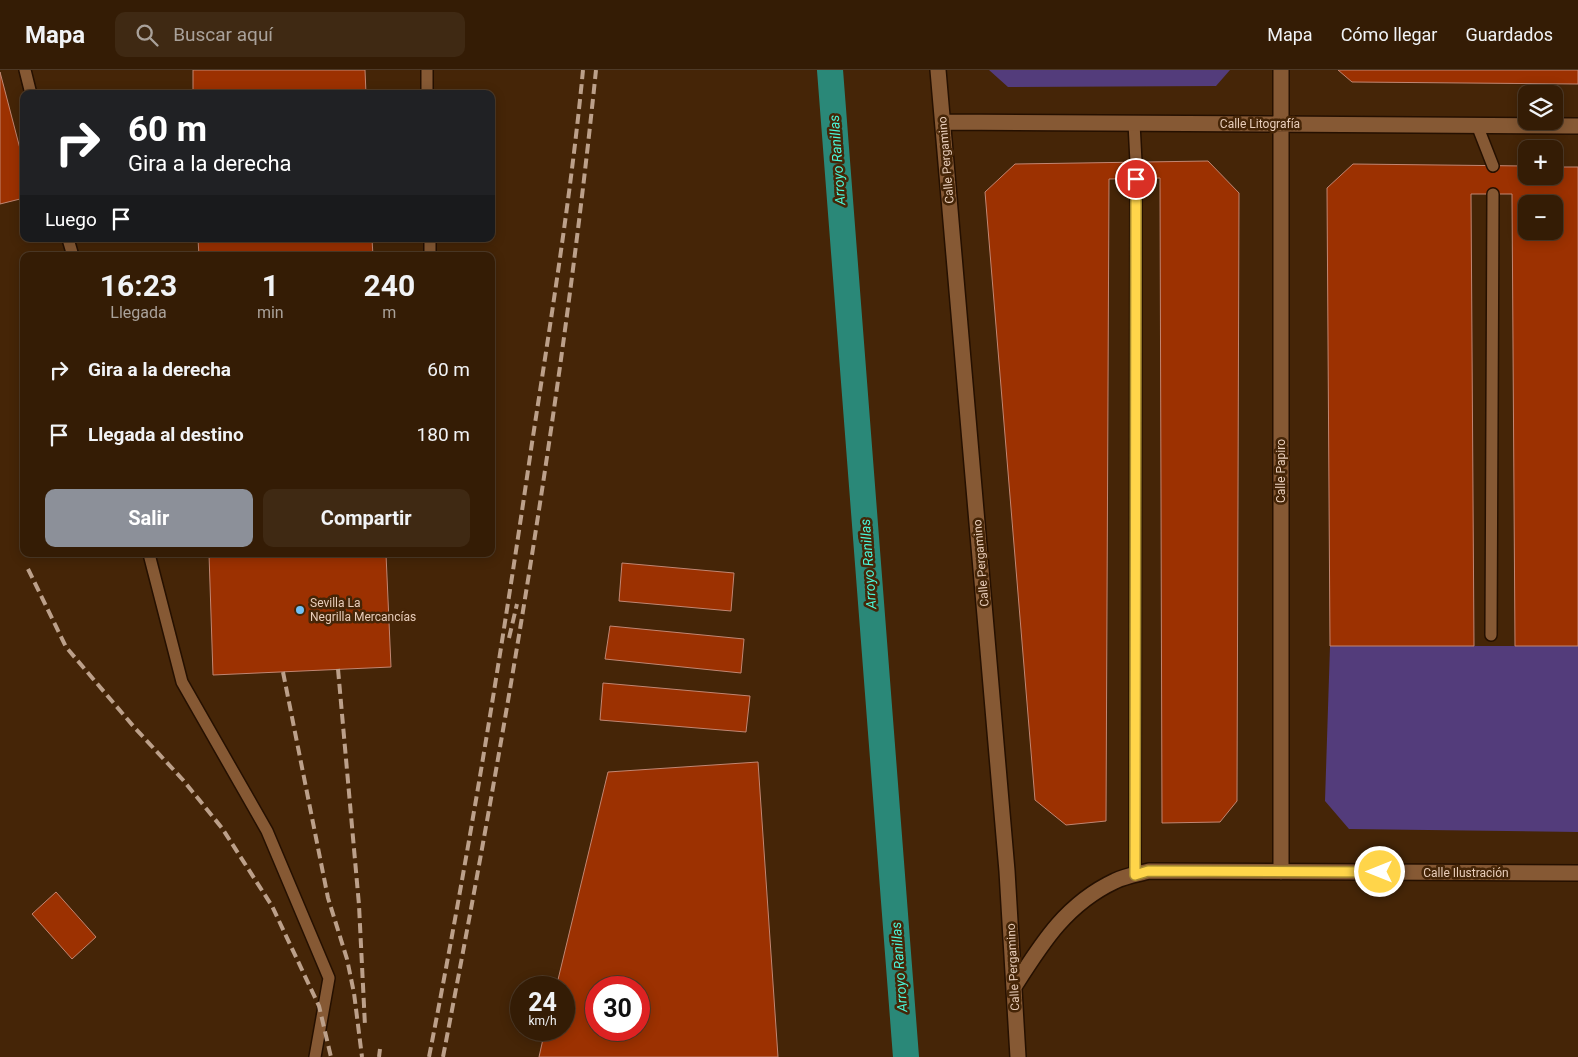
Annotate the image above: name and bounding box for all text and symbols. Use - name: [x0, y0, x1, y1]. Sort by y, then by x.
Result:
- search box: [115, 12, 465, 57]
- text: Mapa: [25, 21, 85, 49]
- icon: search: [133, 21, 161, 49]
- text: Buscar aquí: [173, 23, 273, 46]
- text: Mapa: [1267, 24, 1313, 45]
- text: Cómo llegar: [1341, 24, 1437, 45]
- text: Guardados: [1465, 24, 1553, 45]
- map controls: [1518, 85, 1563, 240]
- button: layers: [1518, 85, 1563, 130]
- text: 60 m: [128, 109, 207, 150]
- icon: right: [45, 110, 110, 175]
- water label: Arroyo Ranillas: [826, 114, 848, 207]
- street label: Calle Pergamino: [935, 116, 957, 204]
- street label: Calle Litografía: [1220, 117, 1300, 131]
- button: +: [1518, 140, 1563, 185]
- text: Gira a la derecha: [128, 151, 292, 176]
- pin: [1115, 158, 1157, 200]
- icon: arrive: [1122, 165, 1150, 193]
- button: −: [1518, 195, 1563, 240]
- icon: arrive: [107, 205, 135, 233]
- text: Luego: [45, 208, 97, 231]
- text: 16:23: [100, 268, 177, 303]
- text: 1: [262, 268, 279, 303]
- text: 240: [364, 268, 415, 303]
- text: Llegada: [110, 303, 167, 322]
- text: min: [257, 303, 284, 322]
- text: m: [382, 303, 396, 322]
- icon: right: [45, 356, 73, 384]
- text: Gira a la derecha: [88, 358, 231, 381]
- text: 60 m: [427, 358, 470, 381]
- icon: arrive: [45, 421, 73, 449]
- text: Llegada al destino: [88, 423, 244, 446]
- text: 180 m: [417, 423, 470, 446]
- street label: Calle Papiro: [1274, 439, 1288, 503]
- button: Salir: [45, 489, 253, 547]
- button: Compartir: [263, 489, 470, 547]
- water label: Arroyo Ranillas: [857, 518, 879, 611]
- street label: Calle Pergamino: [970, 519, 992, 607]
- place label: Sevilla La Negrilla Mercancías: [310, 596, 416, 624]
- marker: Sevilla La Negrilla Mercancías: [294, 604, 306, 616]
- position arrow: [1353, 845, 1405, 897]
- street label: Calle Ilustración: [1423, 866, 1509, 880]
- water label: Arroyo Ranillas: [888, 921, 910, 1014]
- street label: Calle Pergamino: [1004, 923, 1022, 1011]
- speed limit sign: 30: [585, 976, 650, 1041]
- text: 24: [528, 988, 557, 1017]
- text: km/h: [528, 1014, 557, 1028]

